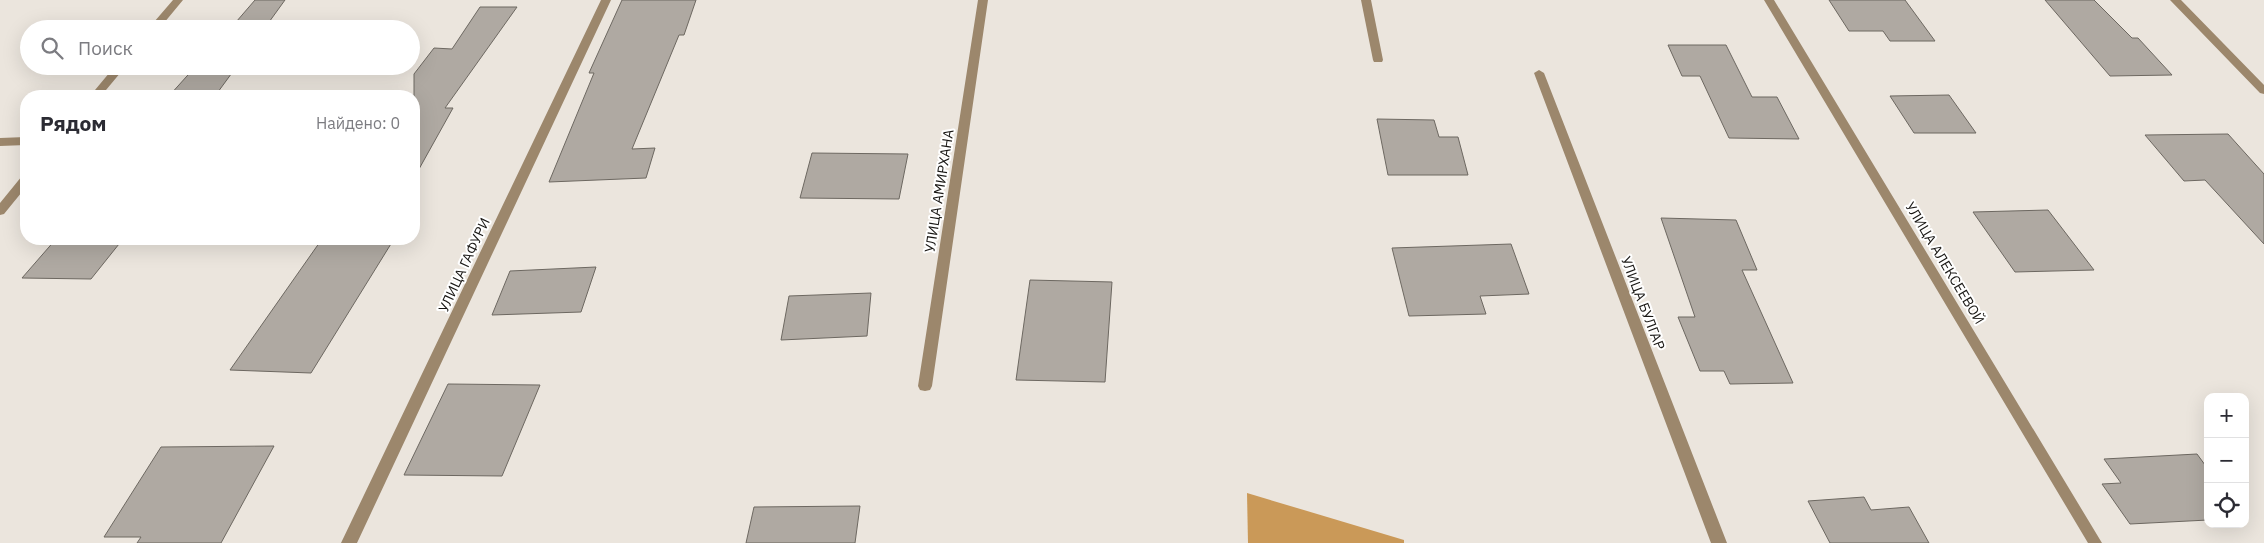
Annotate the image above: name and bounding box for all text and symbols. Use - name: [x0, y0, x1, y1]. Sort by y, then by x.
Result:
- search box: [20, 20, 420, 75]
- icon: search: [38, 34, 66, 62]
- text: Поиск: [78, 36, 133, 60]
- text: Рядом: [40, 109, 107, 137]
- text: Найдено: 0: [316, 113, 400, 133]
- street label: УЛИЦА АМИРХАНА: [920, 128, 958, 254]
- street label: УЛИЦА АЛЕКСЕЕВОЙ: [1901, 198, 1989, 327]
- street label: УЛИЦА ГАФУРИ: [434, 215, 494, 315]
- street label: УЛИЦА БУЛГАР: [1617, 254, 1669, 352]
- map controls: [2204, 393, 2249, 528]
- button: +: [2204, 393, 2249, 438]
- button: −: [2204, 438, 2249, 483]
- button: locate: [2204, 483, 2249, 528]

